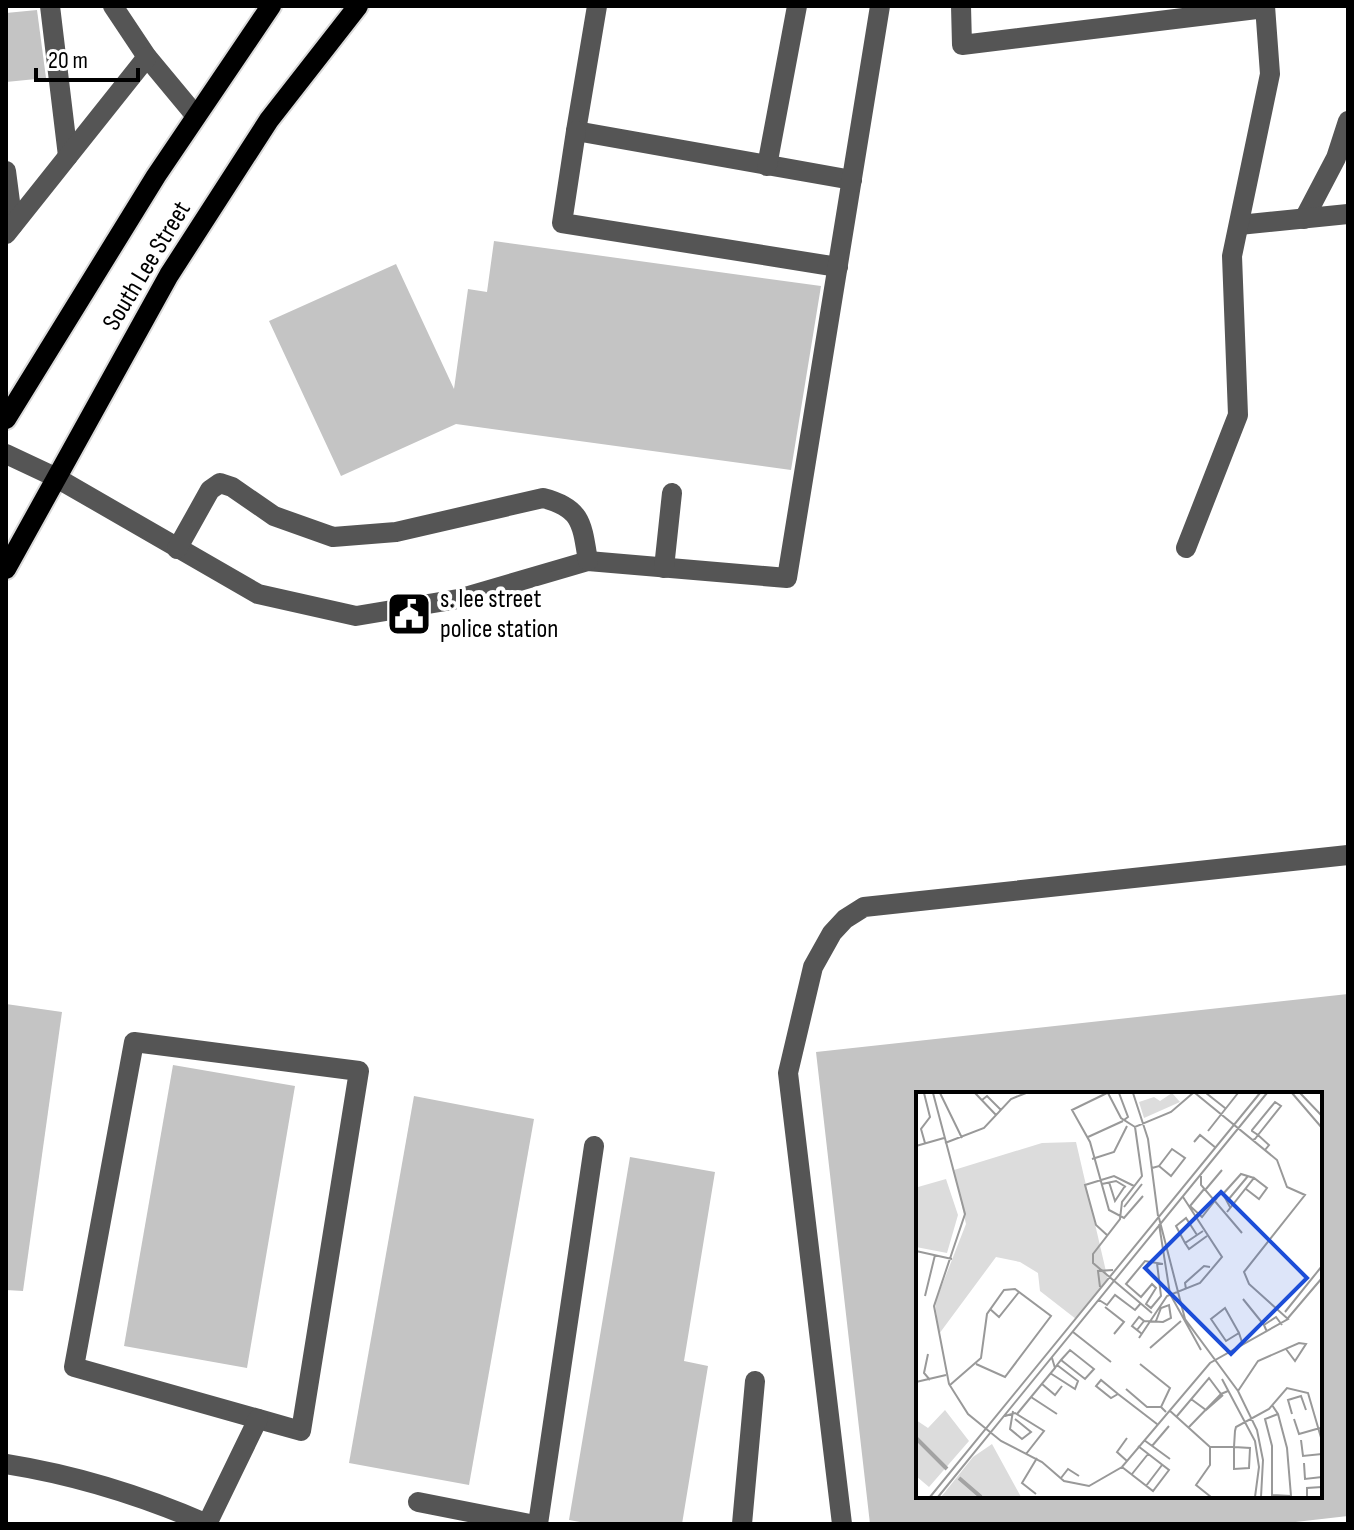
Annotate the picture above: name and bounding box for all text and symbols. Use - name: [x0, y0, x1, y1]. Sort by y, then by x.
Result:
- scale bar: [36, 32, 138, 82]
- text: 20 m: [48, 46, 88, 75]
- street label: South Lee Street: [96, 196, 198, 336]
- place label: s. lee street police station: [440, 584, 558, 645]
- public building icon: s. lee street police station: [385, 590, 433, 638]
- inset map: [916, 1092, 1322, 1498]

